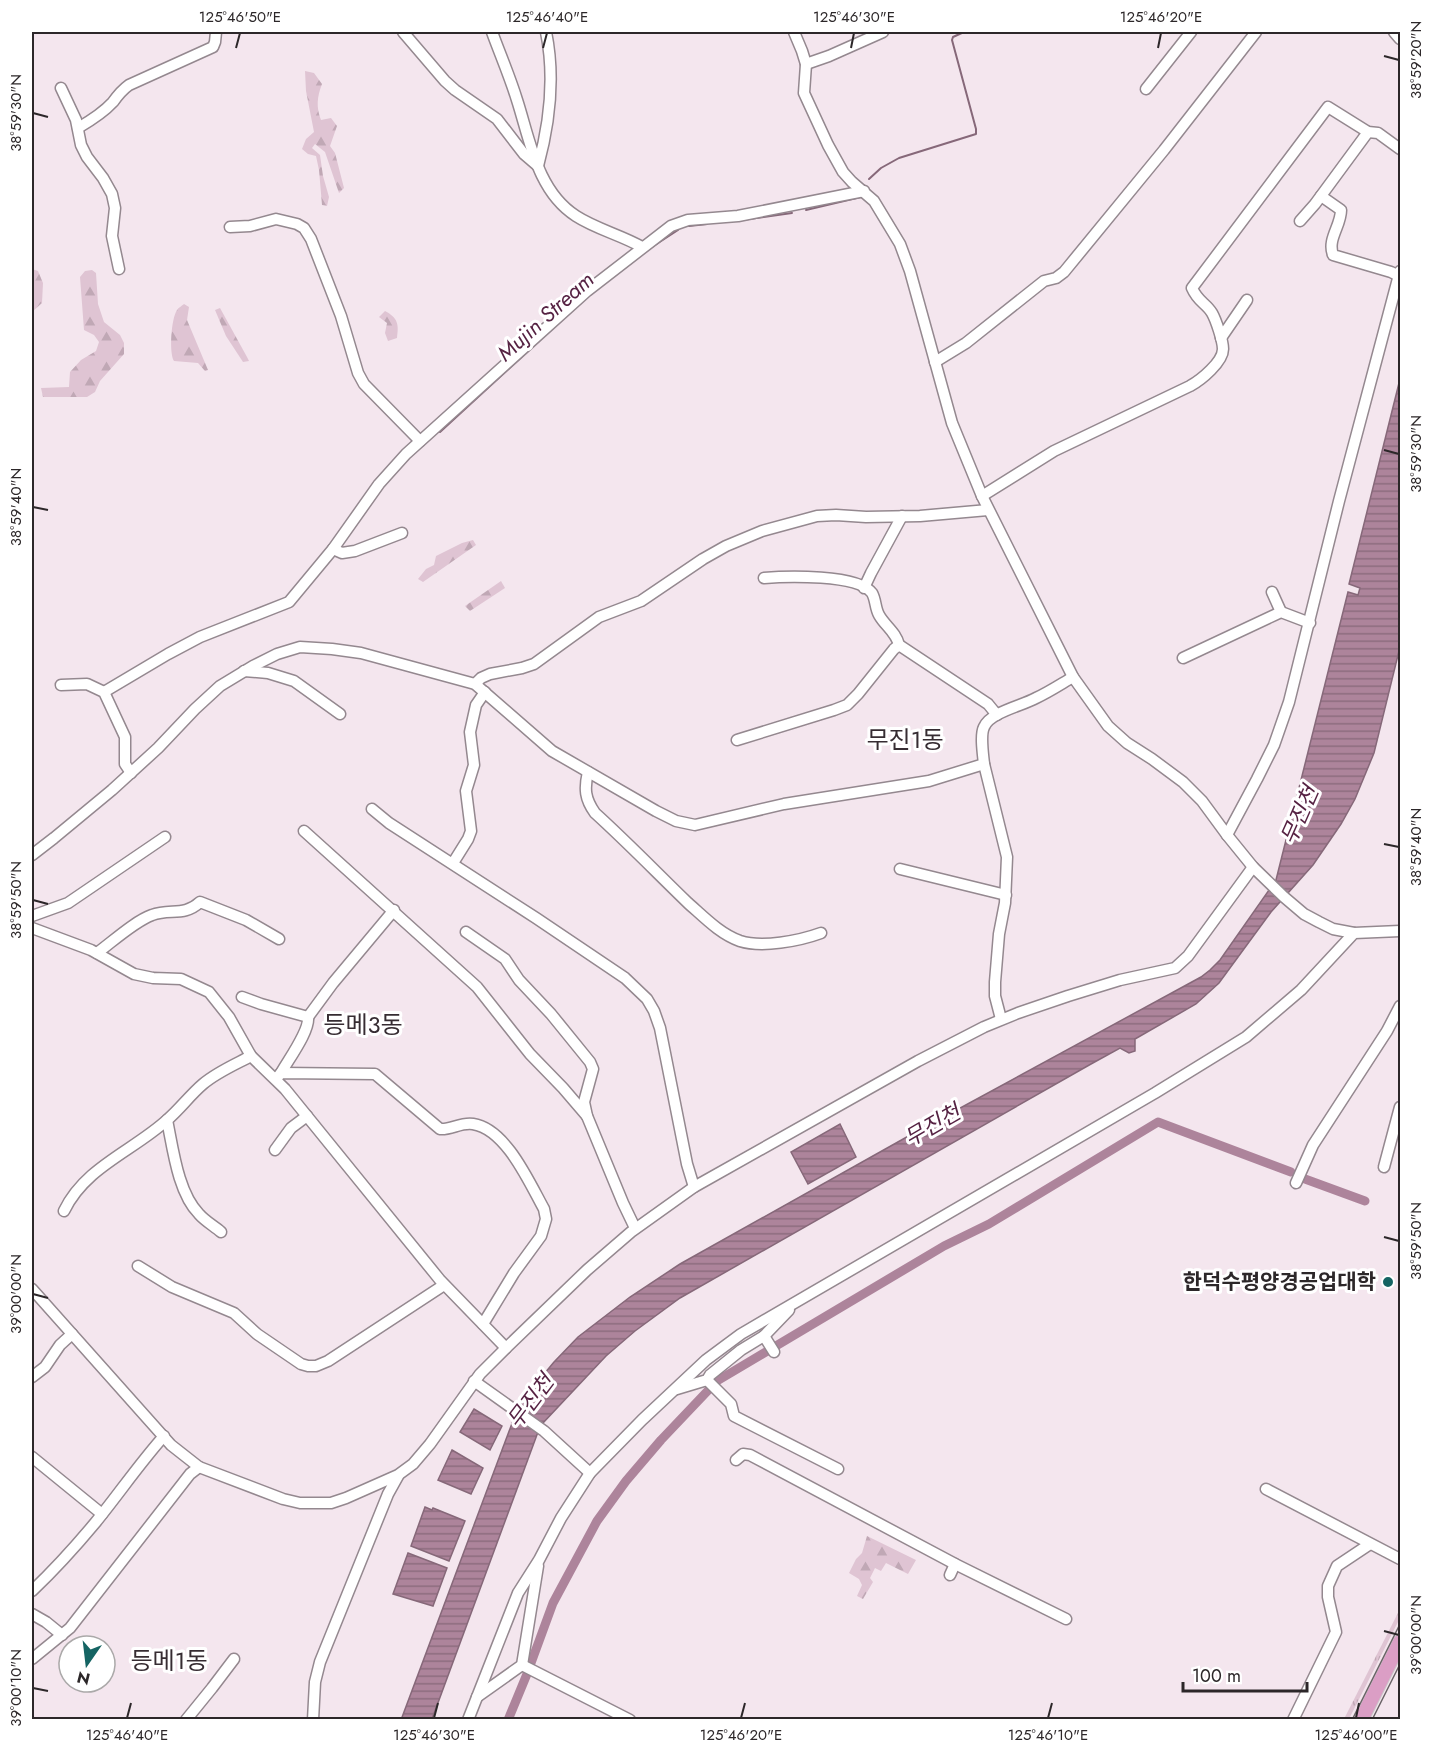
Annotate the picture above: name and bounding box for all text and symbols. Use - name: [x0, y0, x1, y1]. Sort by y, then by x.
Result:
- text: 125°46'50"E: [199, 6, 281, 28]
- text: 125°46'40"E: [506, 6, 588, 28]
- text: 125°46'30"E: [813, 6, 895, 28]
- text: 125°46'20"E: [1120, 6, 1202, 28]
- text: 38°59'20"N: [1405, 21, 1427, 99]
- text: 38°59'30"N: [5, 74, 27, 152]
- water label: Mujin Stream: [489, 264, 601, 368]
- text: 38°59'30"N: [1405, 415, 1427, 493]
- text: 38°59'40"N: [5, 468, 27, 546]
- district label: 무진1동: [866, 722, 944, 757]
- water label: 무진천: [1272, 778, 1327, 849]
- text: 38°59'40"N: [1405, 808, 1427, 886]
- text: 38°59'50"N: [5, 861, 27, 939]
- district label: 등메3동: [323, 1007, 403, 1042]
- water label: 무진천: [898, 1095, 969, 1154]
- text: 38°59'50"N: [1405, 1202, 1427, 1280]
- text: 39°00'00"N: [5, 1254, 27, 1334]
- place label: 한덕수평양경공업대학: [1183, 1267, 1376, 1297]
- marker: 한덕수평양경공업대학: [1381, 1275, 1395, 1289]
- water label: 무진천: [499, 1365, 563, 1435]
- text: 39°00'00"N: [1405, 1595, 1427, 1675]
- north arrow: [57, 1634, 117, 1694]
- district label: 등메1동: [130, 1643, 208, 1678]
- text: 39°00'10"N: [5, 1649, 27, 1727]
- scale bar: [1183, 1655, 1308, 1693]
- text: 100 m: [1192, 1663, 1241, 1689]
- text: N: [75, 1665, 92, 1691]
- text: 125°46'40"E: [86, 1724, 168, 1746]
- text: 125°46'30"E: [393, 1724, 475, 1746]
- text: 125°46'20"E: [700, 1724, 782, 1746]
- text: 125°46'10"E: [1008, 1724, 1088, 1746]
- text: 125°46'00"E: [1315, 1724, 1397, 1746]

